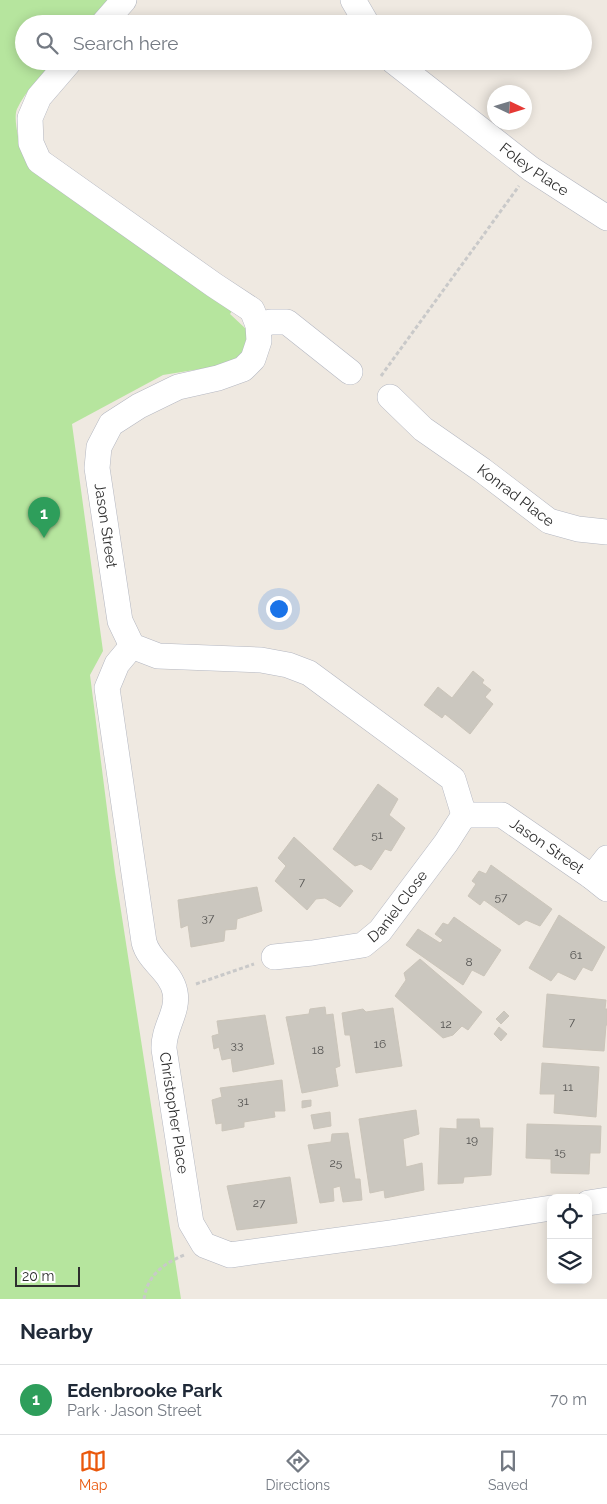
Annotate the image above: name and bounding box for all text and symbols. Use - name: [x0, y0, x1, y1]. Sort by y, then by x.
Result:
- search box: [15, 15, 592, 70]
- icon: search: [33, 29, 61, 57]
- text: Search here: [73, 32, 179, 54]
- north arrow: [487, 85, 532, 130]
- street label: Foley Place: [496, 139, 572, 200]
- street label: Konrad Place: [473, 461, 558, 531]
- street label: Jason Street: [90, 482, 121, 569]
- pin: 1: [28, 497, 60, 538]
- your location: [266, 596, 292, 622]
- street label: Jason Street: [507, 814, 587, 878]
- house number: 51: [371, 828, 383, 842]
- street label: Daniel Close: [364, 867, 431, 946]
- house number: 7: [299, 875, 306, 889]
- house number: 57: [495, 890, 508, 904]
- house number: 37: [202, 911, 215, 925]
- house number: 61: [570, 948, 582, 962]
- house number: 8: [465, 955, 473, 969]
- house number: 7: [569, 1015, 576, 1029]
- house number: 12: [440, 1017, 452, 1031]
- house number: 16: [374, 1037, 386, 1051]
- house number: 33: [231, 1038, 243, 1052]
- house number: 18: [312, 1043, 324, 1057]
- street label: Christopher Place: [156, 1051, 192, 1175]
- house number: 11: [563, 1080, 573, 1094]
- house number: 31: [237, 1094, 249, 1108]
- house number: 19: [466, 1133, 478, 1147]
- house number: 15: [554, 1145, 566, 1159]
- house number: 25: [330, 1156, 343, 1170]
- map controls: [547, 1194, 592, 1284]
- button: locate: [547, 1194, 592, 1239]
- house number: 27: [253, 1196, 266, 1210]
- button: layers: [547, 1239, 592, 1284]
- scale bar: [15, 1264, 80, 1287]
- text: 20 m: [22, 1268, 54, 1284]
- text: Nearby: [20, 1319, 93, 1344]
- text: Edenbrooke Park: [67, 1379, 222, 1401]
- text: 1: [32, 1390, 40, 1409]
- text: 70 m: [550, 1390, 587, 1409]
- text: Park · Jason Street: [67, 1401, 202, 1420]
- tab: Map: [79, 1447, 107, 1493]
- tab: Directions: [265, 1447, 330, 1493]
- tab: Saved: [488, 1447, 528, 1493]

